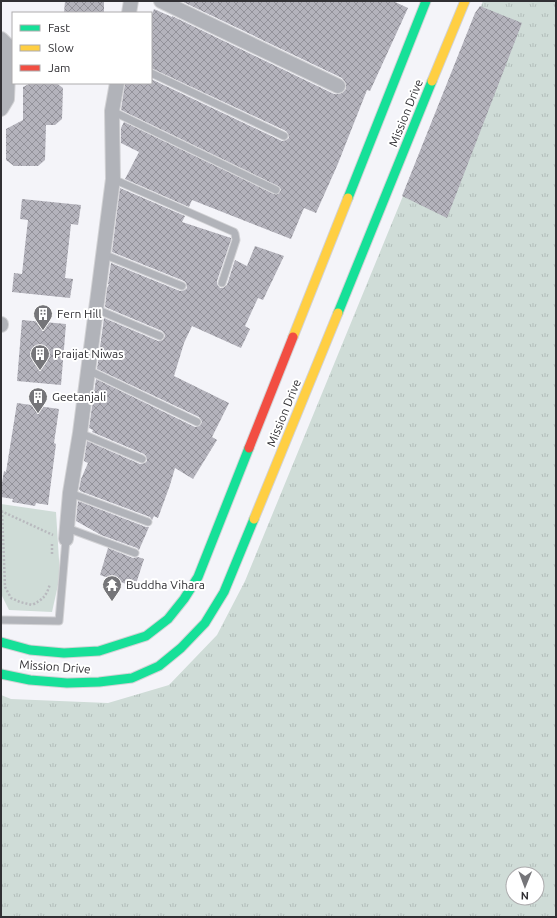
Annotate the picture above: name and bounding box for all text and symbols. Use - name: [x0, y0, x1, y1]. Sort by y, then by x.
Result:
- legend: [12, 12, 152, 84]
- text: Fast: [48, 21, 70, 34]
- text: Slow: [48, 41, 74, 54]
- text: Jam: [48, 61, 70, 74]
- street label: Mission Drive: [386, 77, 425, 148]
- building icon: Fern Hill: [32, 303, 54, 331]
- place label: Fern Hill: [57, 307, 102, 320]
- building icon: Praijat Niwas: [29, 343, 51, 371]
- place label: Praijat Niwas: [54, 347, 124, 360]
- street label: Mission Drive: [264, 377, 303, 448]
- building icon: Geetanjali: [27, 386, 49, 414]
- place label: Geetanjali: [52, 390, 106, 403]
- temple icon: Buddha Vihara: [101, 574, 123, 602]
- place label: Buddha Vihara: [126, 578, 205, 591]
- street label: Mission Drive: [19, 658, 91, 675]
- north arrow: [505, 866, 545, 906]
- text: N: [521, 890, 529, 902]

